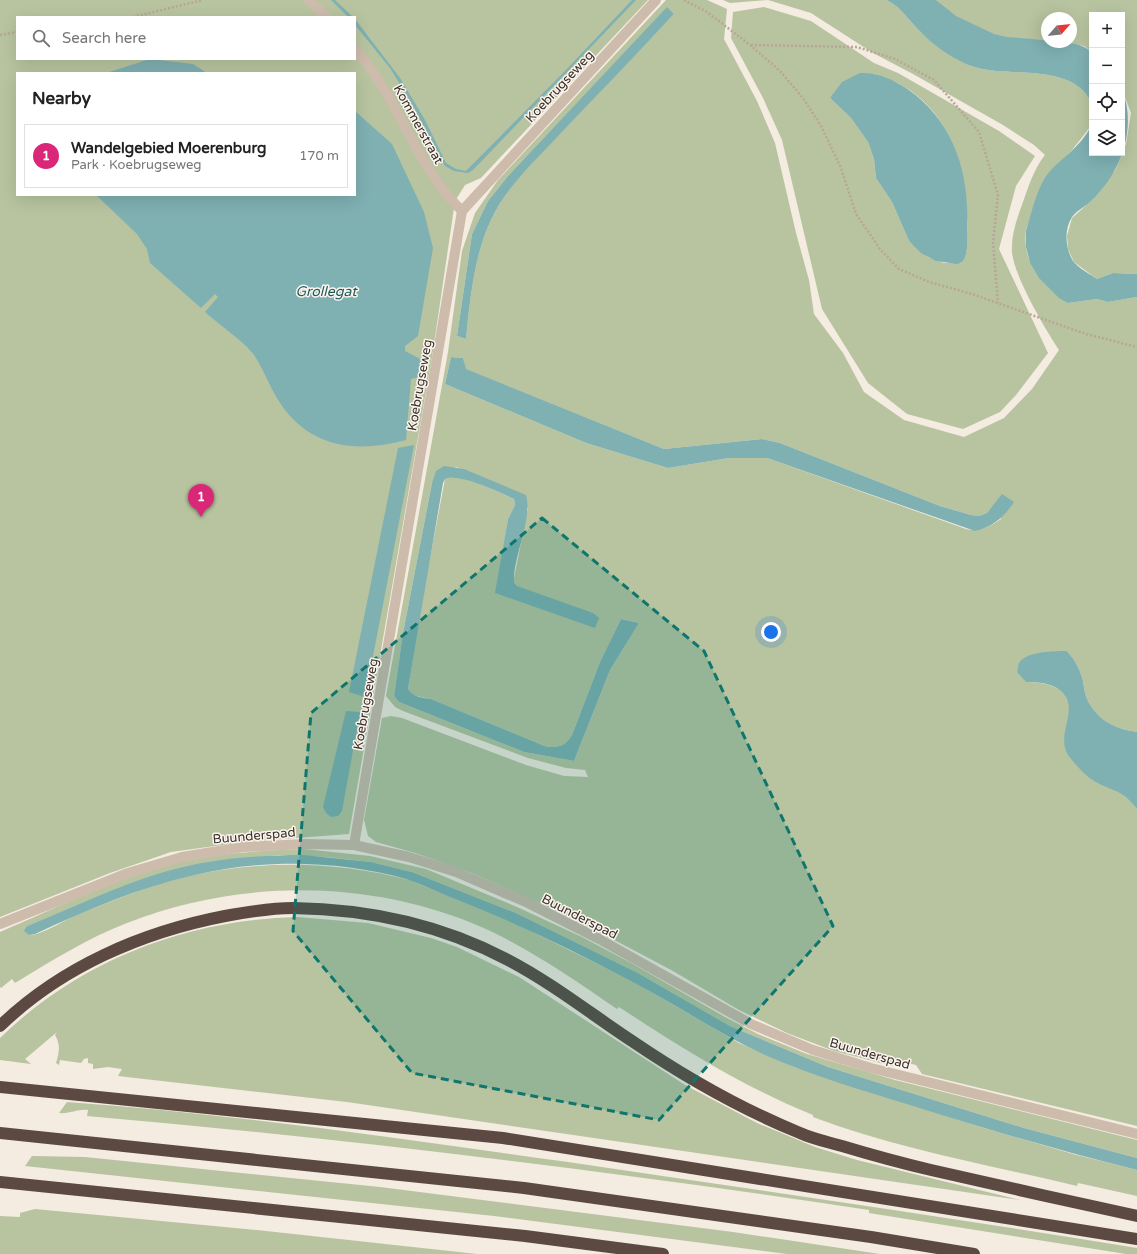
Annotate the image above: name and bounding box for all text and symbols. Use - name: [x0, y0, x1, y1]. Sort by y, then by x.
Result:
- north arrow: [1041, 12, 1077, 48]
- map controls: [1089, 12, 1125, 156]
- button: +: [1089, 12, 1125, 48]
- search box: [16, 16, 356, 60]
- icon: search: [30, 27, 52, 49]
- text: Search here: [62, 29, 146, 47]
- street label: Koebrugseweg: [522, 47, 597, 126]
- button: −: [1089, 48, 1125, 84]
- street label: Kommerstraat: [390, 82, 447, 167]
- button: locate: [1089, 84, 1125, 120]
- text: Nearby: [32, 88, 91, 109]
- button: layers: [1089, 120, 1125, 156]
- text: Wandelgebied Moerenburg: [71, 139, 266, 157]
- text: 1: [42, 148, 50, 164]
- text: 170 m: [299, 148, 339, 164]
- text: Park · Koebrugseweg: [71, 157, 201, 173]
- water label: Grollegat: [295, 283, 358, 300]
- street label: Koebrugseweg: [404, 338, 436, 432]
- pin: 1: [188, 484, 214, 517]
- your location: [761, 622, 781, 642]
- street label: Koebrugseweg: [350, 657, 382, 751]
- street label: Buunderspad: [212, 824, 296, 848]
- street label: Buunderspad: [539, 891, 620, 943]
- street label: Buunderspad: [828, 1035, 912, 1073]

